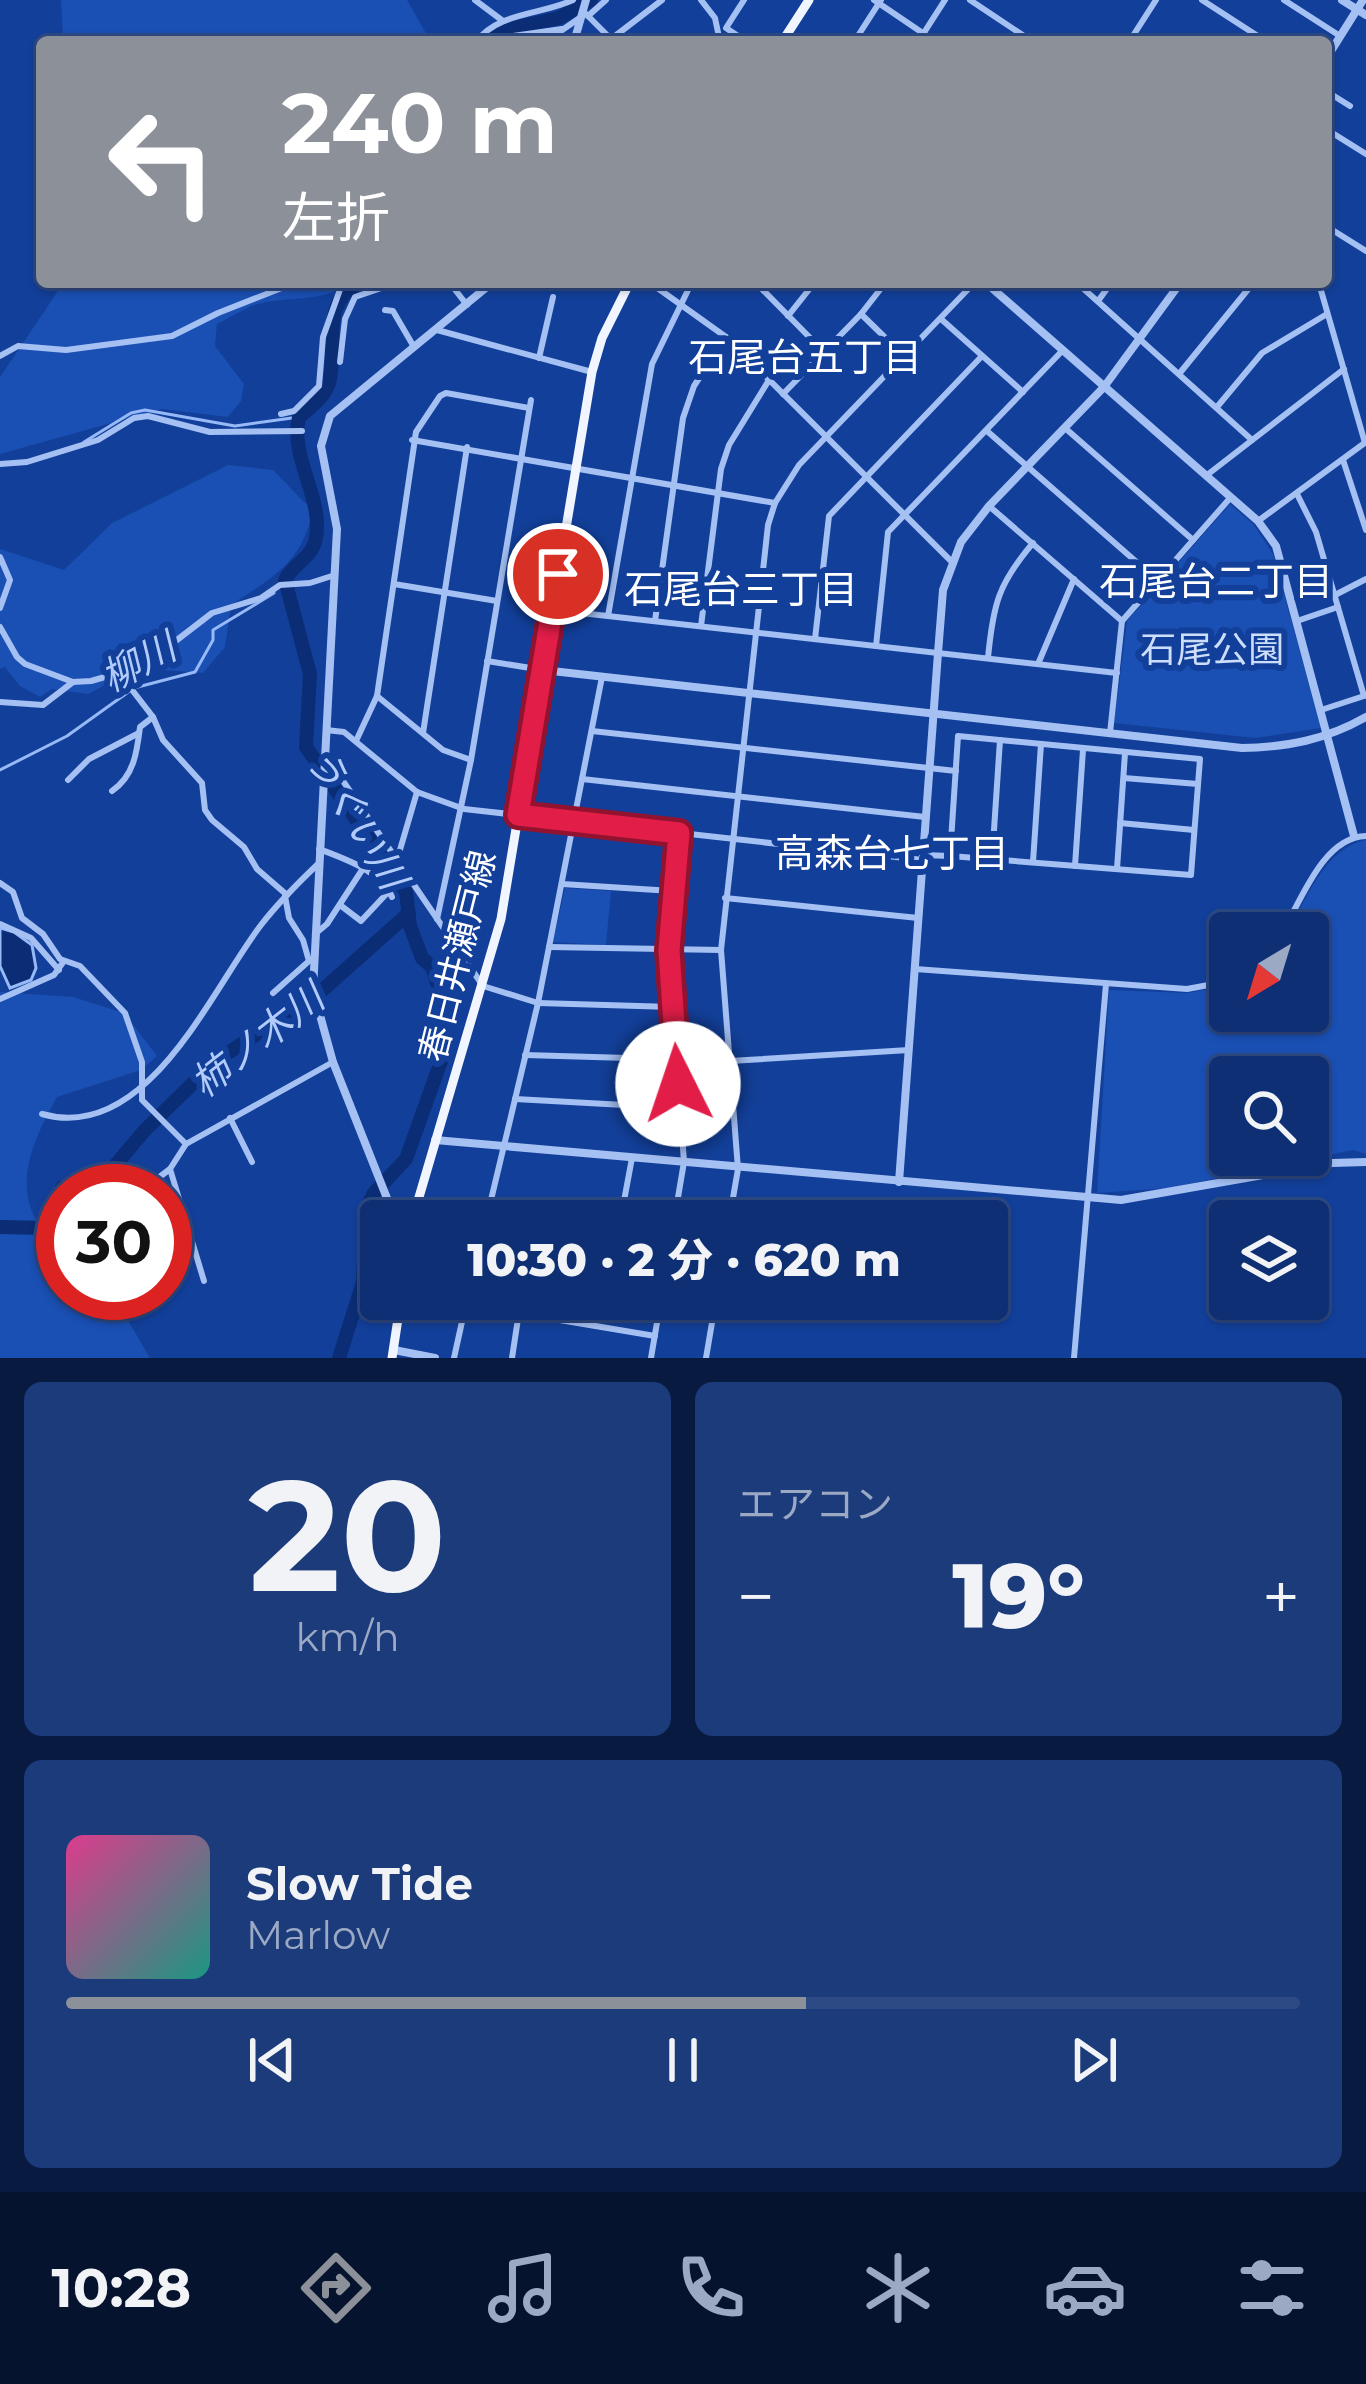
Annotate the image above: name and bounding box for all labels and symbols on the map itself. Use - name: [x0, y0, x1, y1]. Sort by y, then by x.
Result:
- district label: 石尾台五丁目: [688, 333, 922, 381]
- pin: [507, 523, 609, 625]
- district label: 石尾台二丁目: [1099, 557, 1333, 605]
- district label: 石尾台三丁目: [624, 565, 858, 613]
- water label: 柳川: [92, 621, 187, 702]
- park label: 石尾公園: [1140, 627, 1284, 671]
- water label: うぐい川: [296, 739, 420, 901]
- district label: 高森台七丁目: [775, 829, 1009, 877]
- street label: 春日井瀬戸線: [410, 846, 504, 1066]
- north arrow: [1209, 912, 1329, 1032]
- water label: 柿ノ木川: [181, 971, 336, 1107]
- position arrow: [615, 1021, 741, 1147]
- speed limit sign: 30: [36, 1164, 192, 1320]

